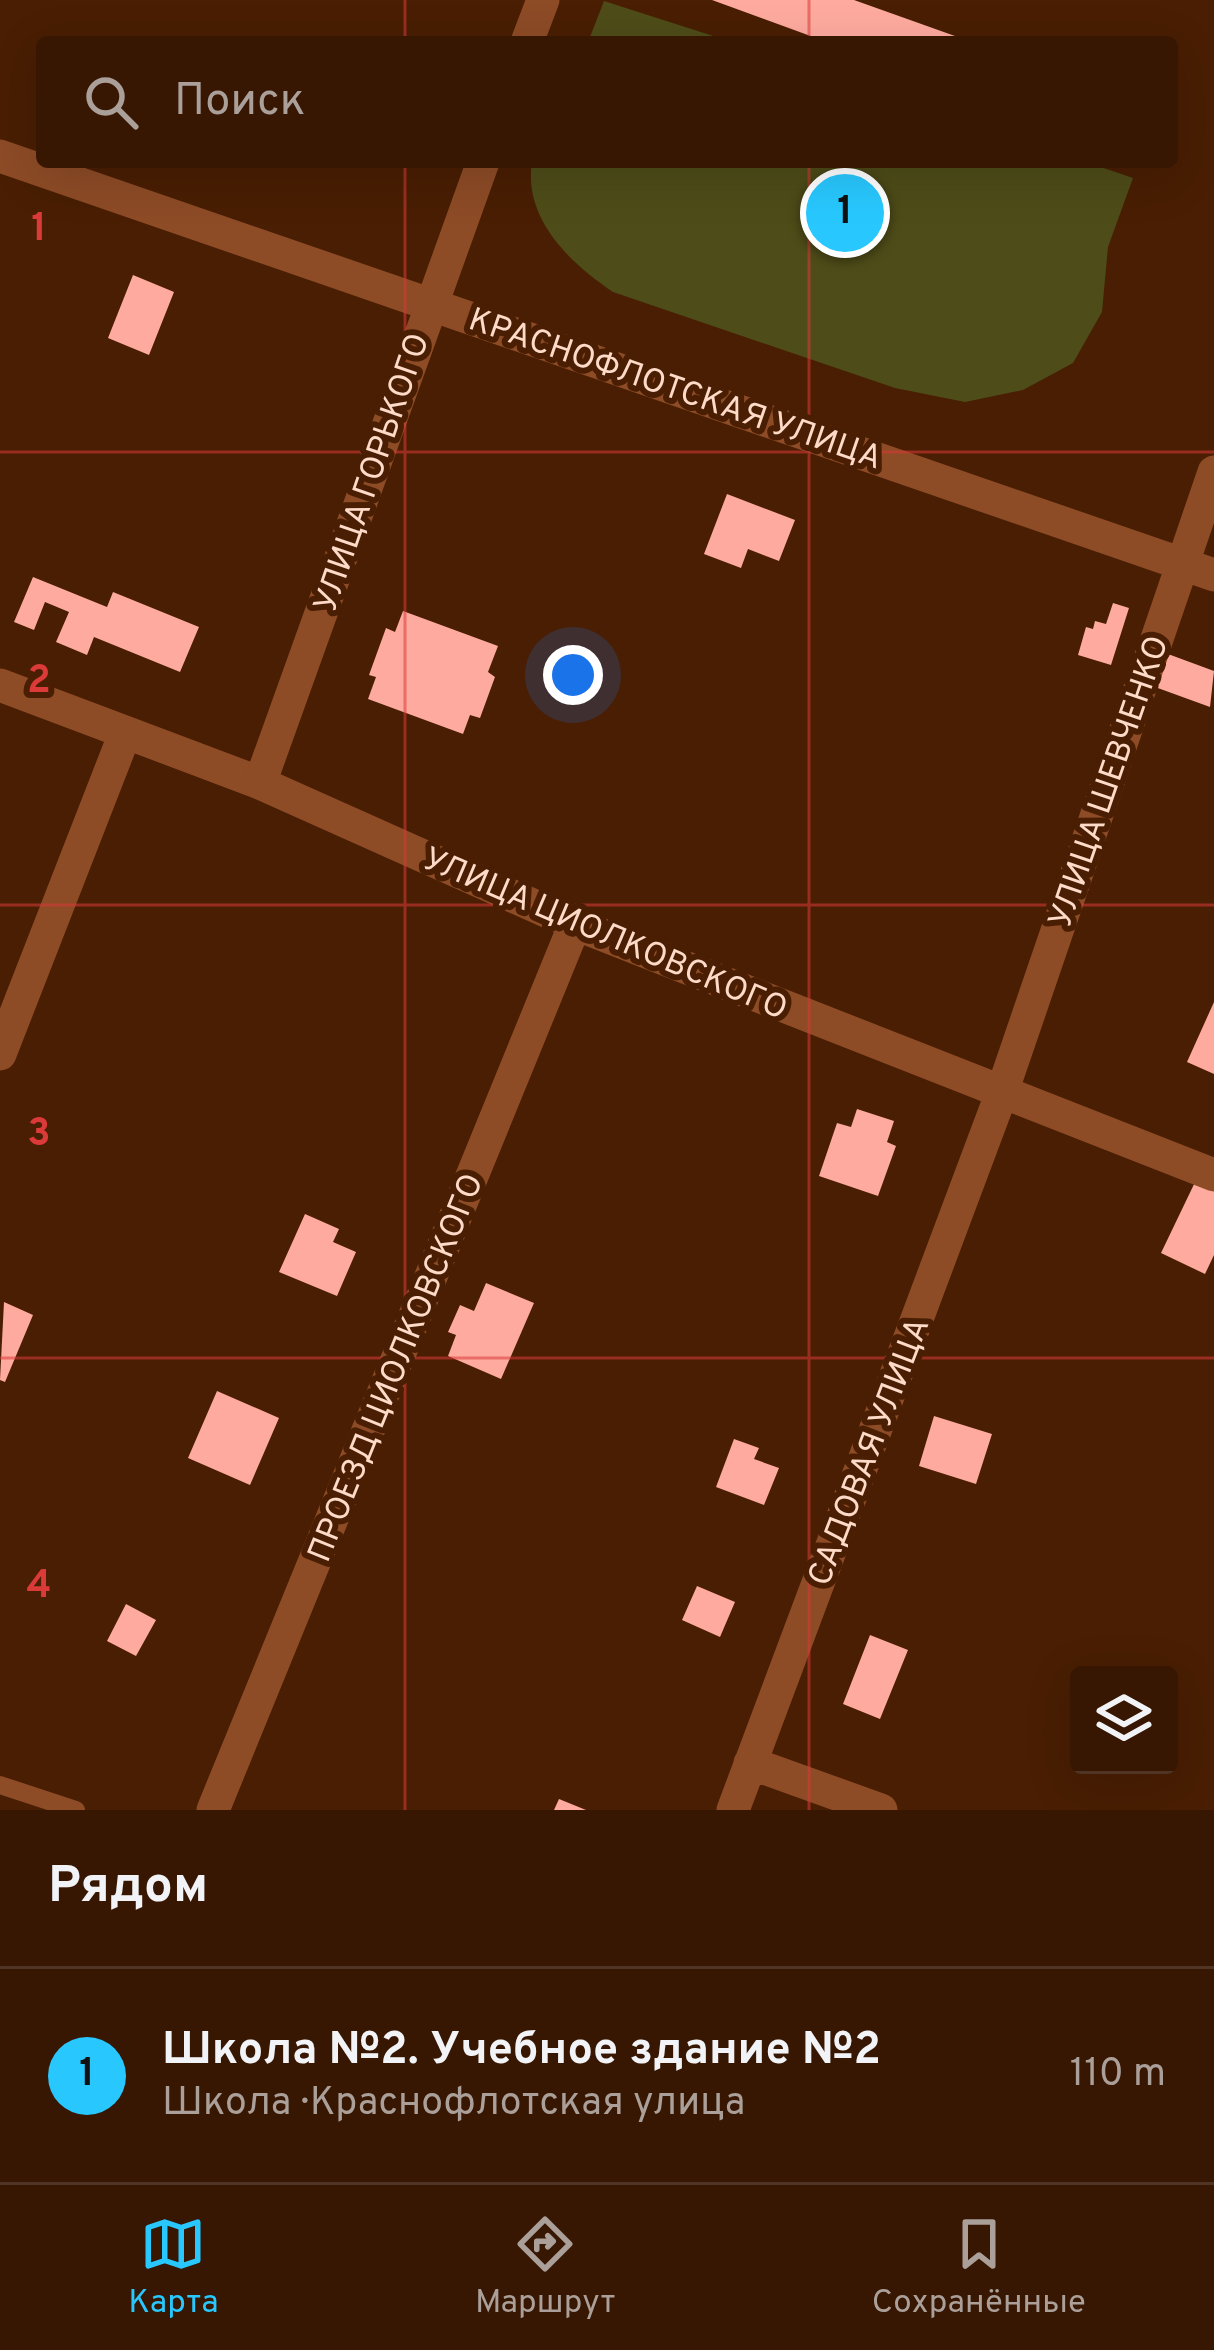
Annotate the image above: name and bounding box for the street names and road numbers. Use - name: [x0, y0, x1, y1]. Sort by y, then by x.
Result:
- street label: КРАСНОФЛОТСКАЯ УЛИЦА: [462, 300, 887, 481]
- street label: УЛИЦА ГОРЬКОГО: [306, 328, 441, 618]
- street label: УЛИЦА ШЕВЧЕНКО: [1041, 631, 1180, 934]
- street label: УЛИЦА ЦИОЛКОВСКОГО: [416, 840, 793, 1032]
- street label: ПРОЕЗД ЦИОЛКОВСКОГО: [300, 1168, 495, 1569]
- street label: САДОВАЯ УЛИЦА: [800, 1312, 941, 1592]

